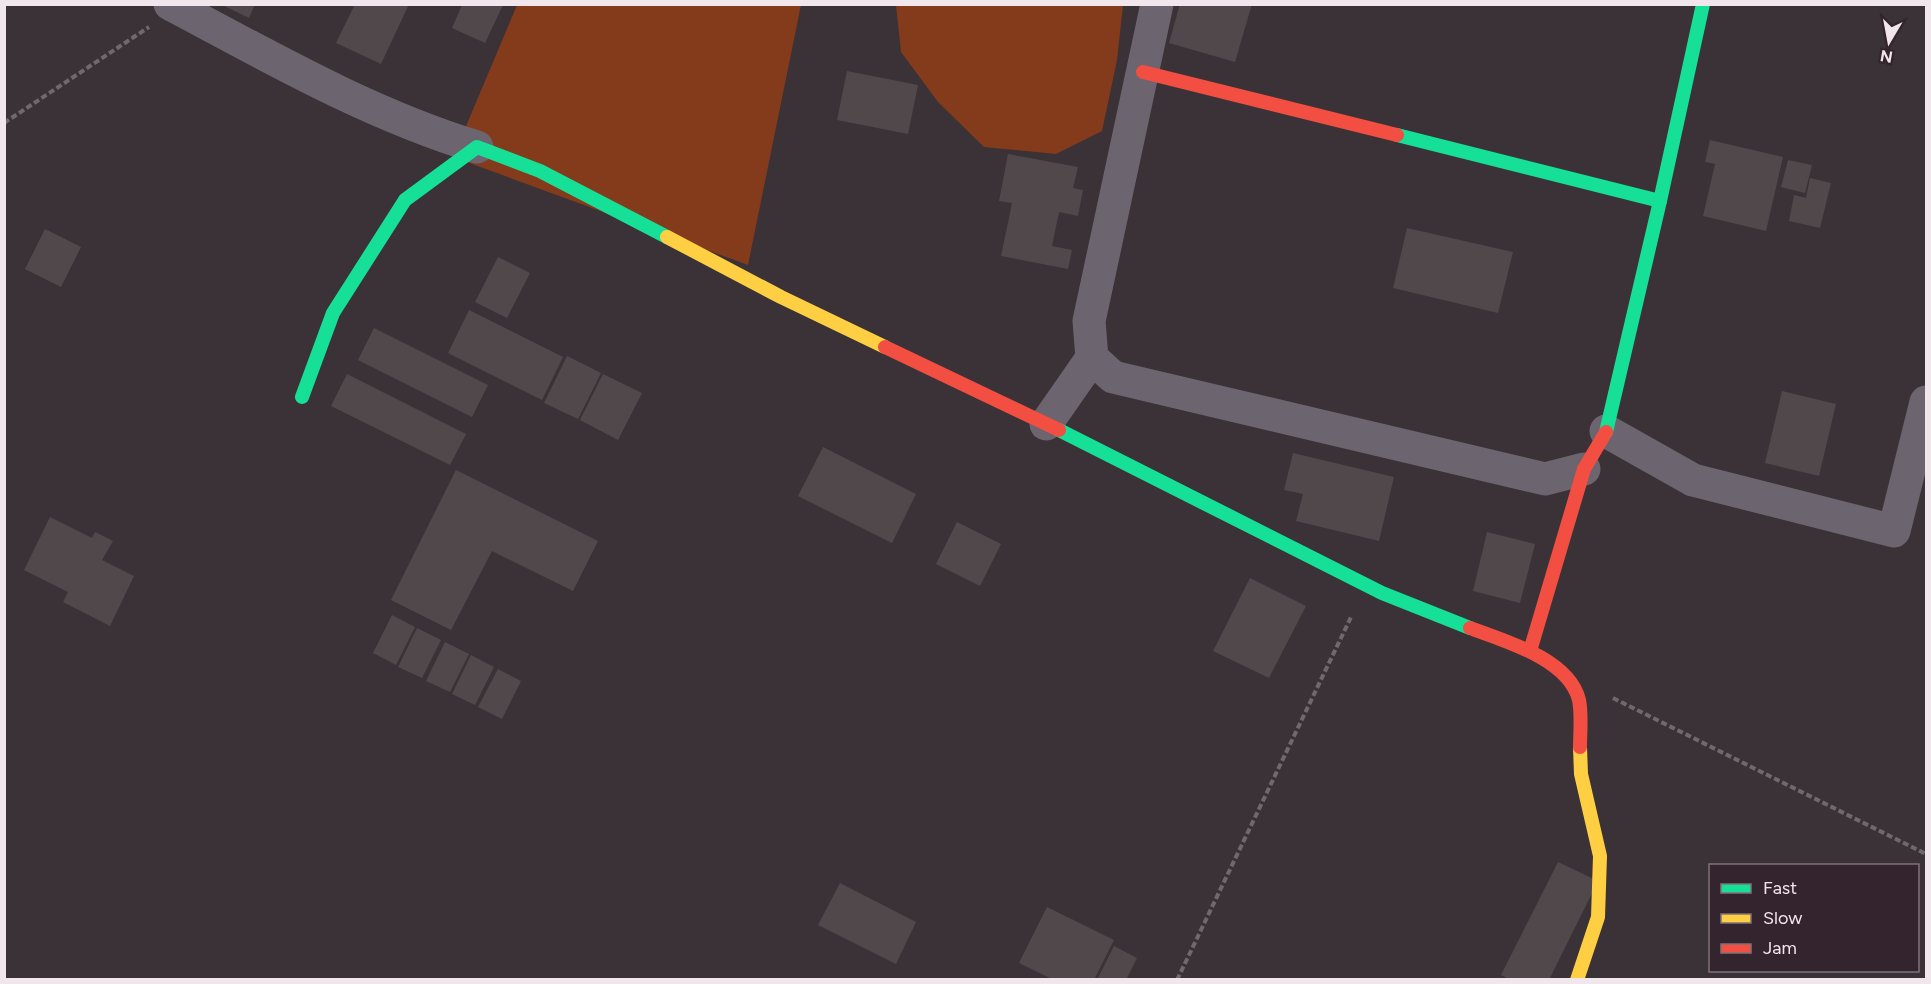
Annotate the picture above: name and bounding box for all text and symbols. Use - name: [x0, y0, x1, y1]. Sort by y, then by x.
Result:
- north arrow: [1859, 12, 1919, 72]
- text: N: [1879, 46, 1894, 67]
- legend: [1709, 864, 1919, 972]
- text: Fast: [1763, 877, 1797, 899]
- text: Slow: [1763, 907, 1802, 929]
- text: Jam: [1763, 937, 1797, 959]

